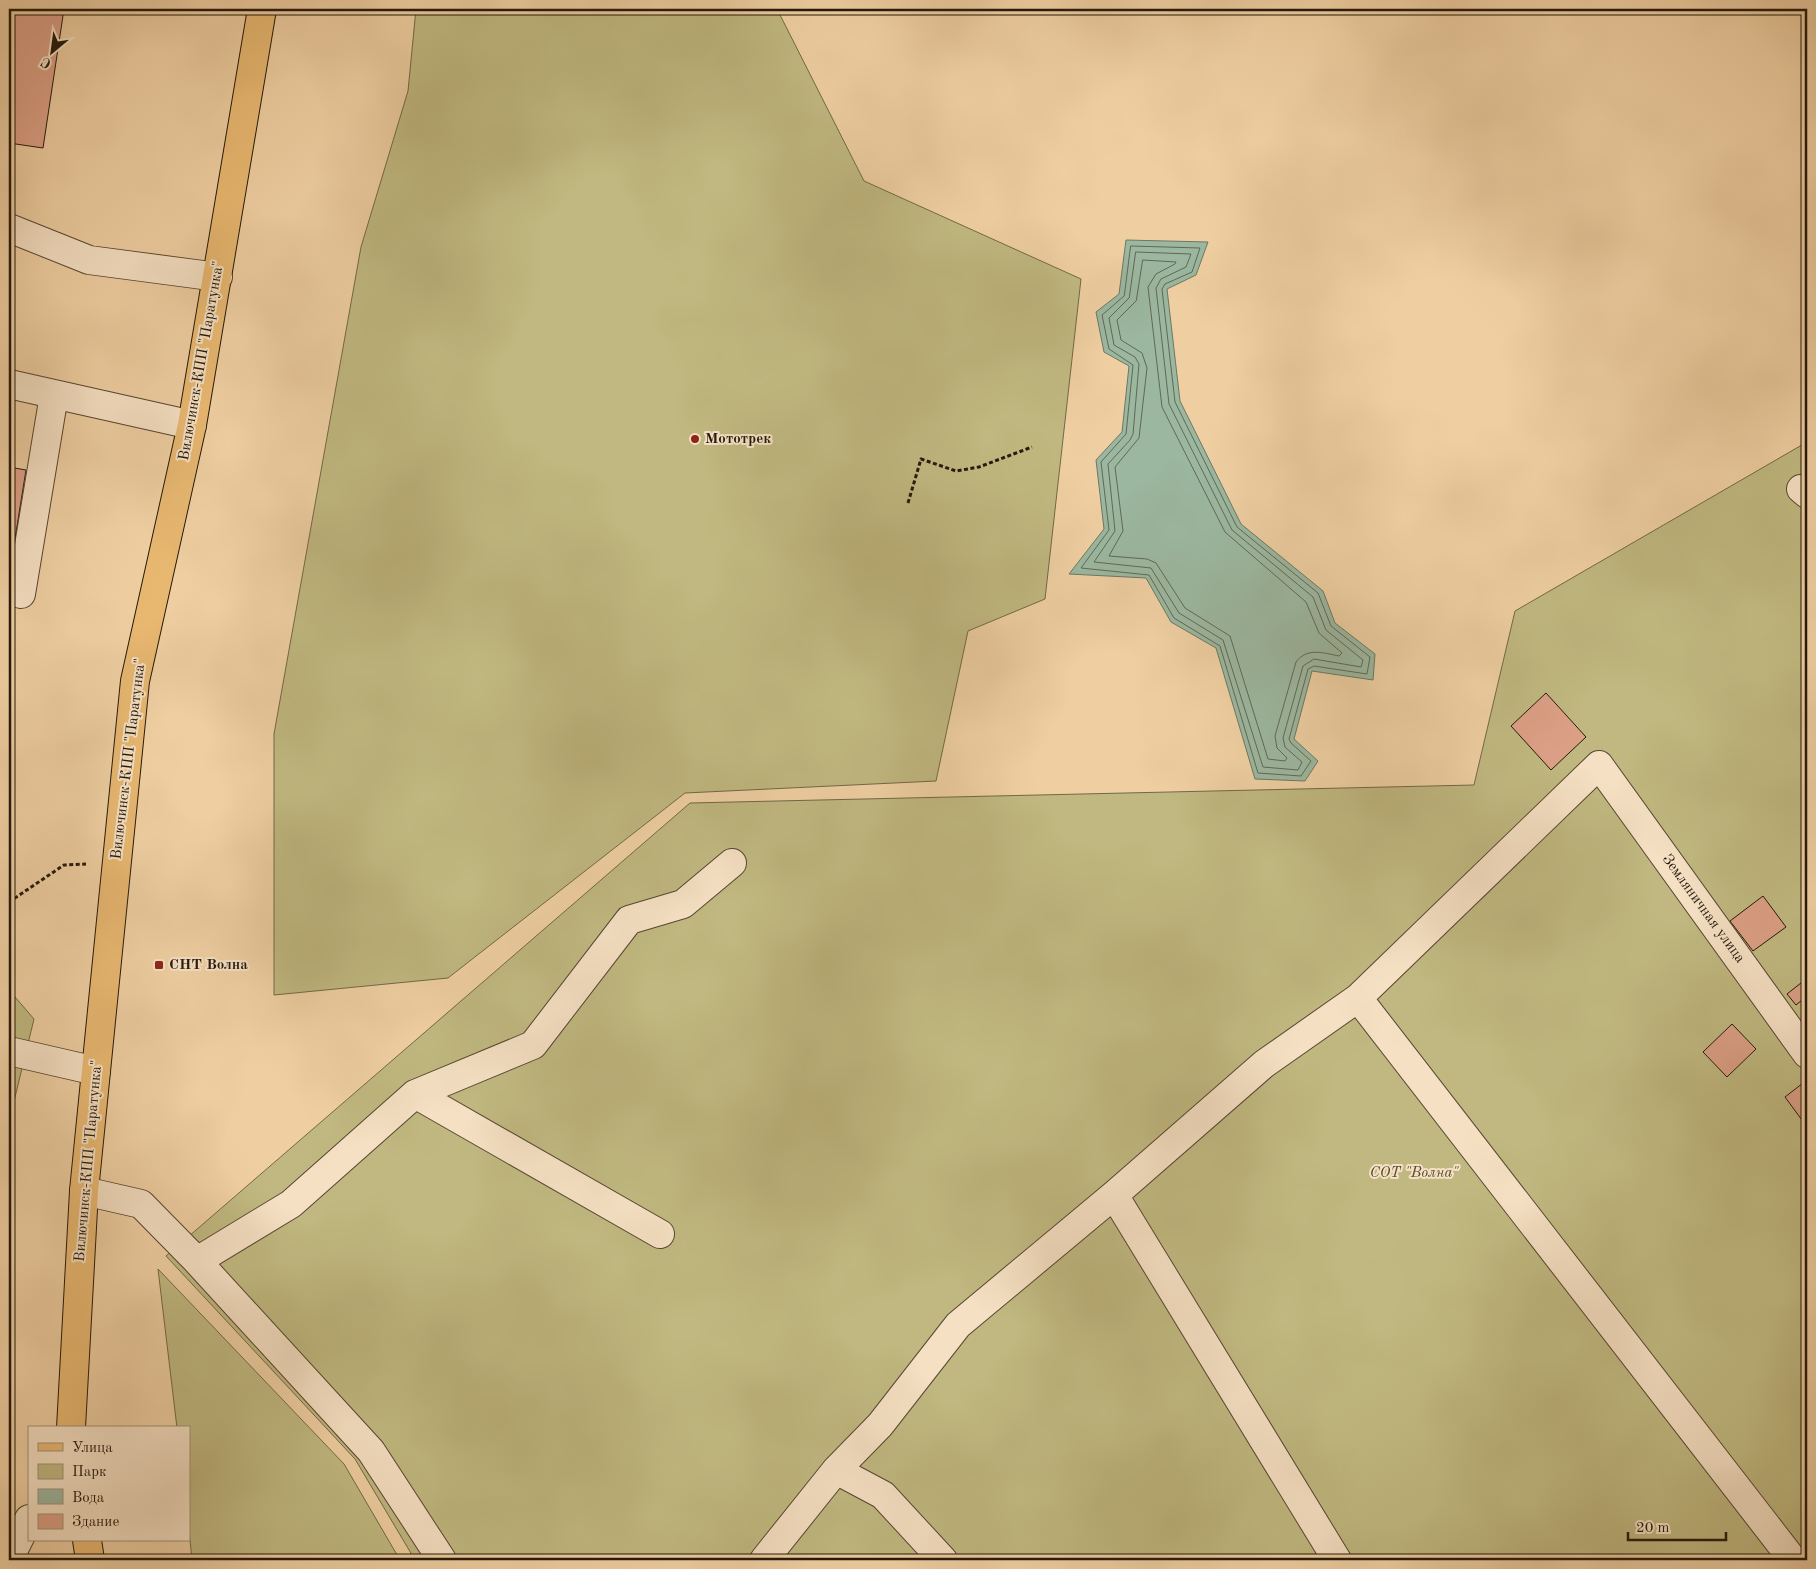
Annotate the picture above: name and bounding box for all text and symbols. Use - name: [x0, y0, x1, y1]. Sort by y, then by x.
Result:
- north arrow: [28, 28, 78, 78]
- text: С: [39, 54, 54, 71]
- street label: Вилючинск-КПП "Паратунка": [177, 260, 227, 462]
- place label: Мототрек: [705, 432, 771, 447]
- marker: Мототрек: [689, 433, 701, 445]
- street label: Вилючинск-КПП "Паратунка": [109, 658, 149, 860]
- street label: Земляничная улица: [1659, 852, 1748, 966]
- place label: СНТ Волна: [169, 958, 248, 973]
- marker: СНТ Волна: [153, 959, 165, 971]
- street label: Вилючинск-КПП "Паратунка": [73, 1059, 105, 1263]
- park label: СОТ "Волна": [1370, 1166, 1459, 1181]
- legend: [28, 1426, 190, 1542]
- text: Улица: [72, 1441, 113, 1456]
- text: Парк: [72, 1465, 107, 1480]
- text: Вода: [72, 1491, 105, 1506]
- scale bar: [1628, 1509, 1726, 1541]
- text: Здание: [72, 1515, 119, 1530]
- text: 20 m: [1636, 1521, 1670, 1536]

